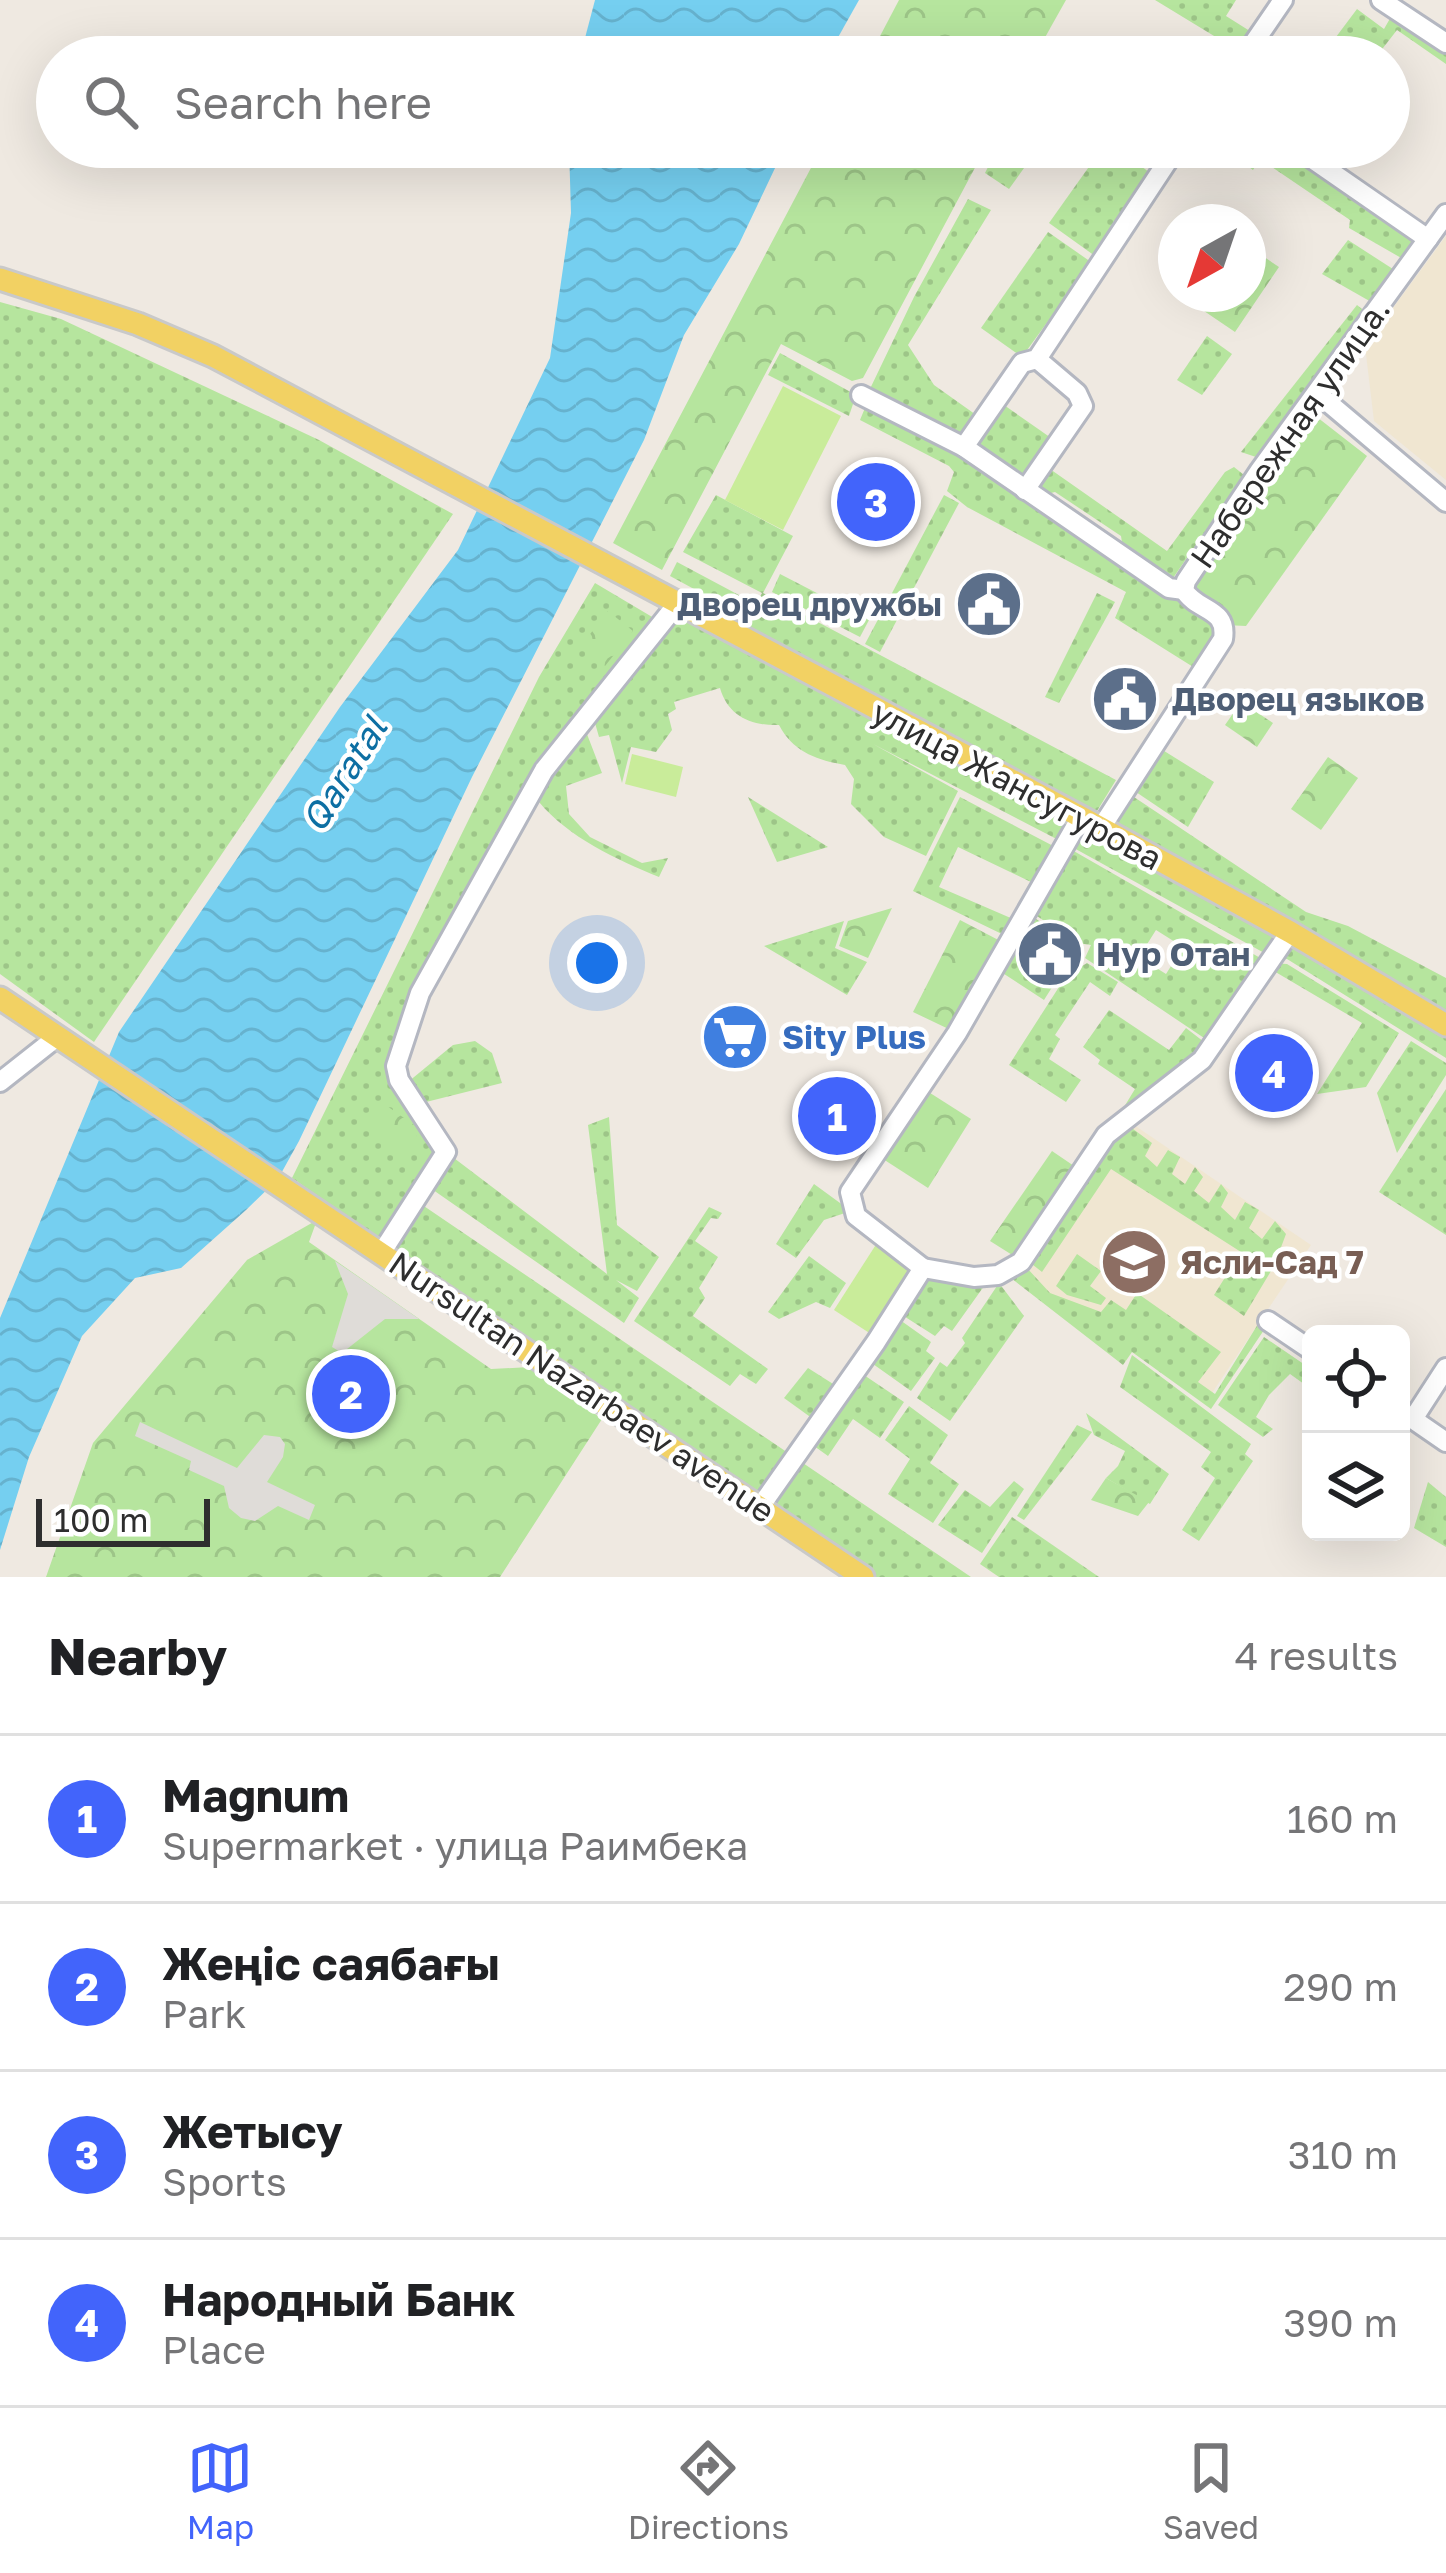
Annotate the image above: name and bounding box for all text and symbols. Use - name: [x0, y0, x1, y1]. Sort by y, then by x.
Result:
- search box: [36, 36, 1410, 168]
- icon: search: [78, 69, 144, 135]
- text: Search here: [174, 75, 432, 129]
- north arrow: [1158, 204, 1266, 312]
- street label: Набережная улица.: [1182, 290, 1397, 575]
- pin: 3: [837, 457, 915, 547]
- public building icon: Дворец дружбы: [954, 569, 1024, 639]
- place label: Дворец дружбы: [677, 584, 942, 623]
- public building icon: Дворец языков: [1090, 664, 1160, 734]
- place label: Дворец языков: [1172, 679, 1425, 718]
- street label: улица Жансугурова: [866, 692, 1169, 877]
- water label: Qaratal: [292, 707, 396, 839]
- public building icon: Нур Отан: [1015, 919, 1085, 989]
- your location: [567, 933, 627, 993]
- place label: Нур Отан: [1096, 934, 1250, 973]
- supermarket icon: Sity Plus: [700, 1002, 770, 1072]
- place label: Sity Plus: [782, 1017, 926, 1056]
- pin: 4: [1235, 1028, 1313, 1118]
- pin: 1: [798, 1071, 876, 1161]
- school or university icon: Ясли-Сад 7: [1099, 1227, 1169, 1297]
- place label: Ясли-Сад 7: [1180, 1242, 1364, 1281]
- street label: Nursultan Nazarbaev avenue: [382, 1243, 782, 1530]
- map controls: [1302, 1325, 1410, 1541]
- button: locate: [1302, 1325, 1410, 1433]
- pin: 2: [312, 1349, 390, 1439]
- button: layers: [1302, 1433, 1410, 1541]
- scale bar: [36, 1493, 210, 1546]
- text: 100 m: [54, 1500, 148, 1539]
- text: Nearby: [48, 1625, 227, 1686]
- text: 4 results: [1235, 1632, 1398, 1679]
- text: Magnum: [162, 1768, 349, 1822]
- text: 1: [77, 1795, 97, 1842]
- text: 160 m: [1287, 1795, 1398, 1842]
- text: Supermarket · улица Раимбека: [162, 1822, 748, 1869]
- text: Жеңіс саябағы: [162, 1936, 500, 1990]
- text: 2: [75, 1963, 99, 2010]
- text: 290 m: [1283, 1963, 1398, 2010]
- text: Park: [162, 1990, 246, 2037]
- text: Жетысу: [162, 2104, 343, 2158]
- text: 3: [75, 2131, 99, 2178]
- text: 310 m: [1288, 2131, 1398, 2178]
- text: Sports: [162, 2158, 287, 2205]
- text: Народный Банк: [162, 2272, 515, 2326]
- text: 4: [75, 2299, 99, 2346]
- text: 390 m: [1283, 2299, 1398, 2346]
- text: Place: [162, 2326, 266, 2373]
- tab: Map: [187, 2435, 254, 2546]
- tab: Directions: [628, 2435, 789, 2546]
- tab: Saved: [1163, 2435, 1259, 2546]

